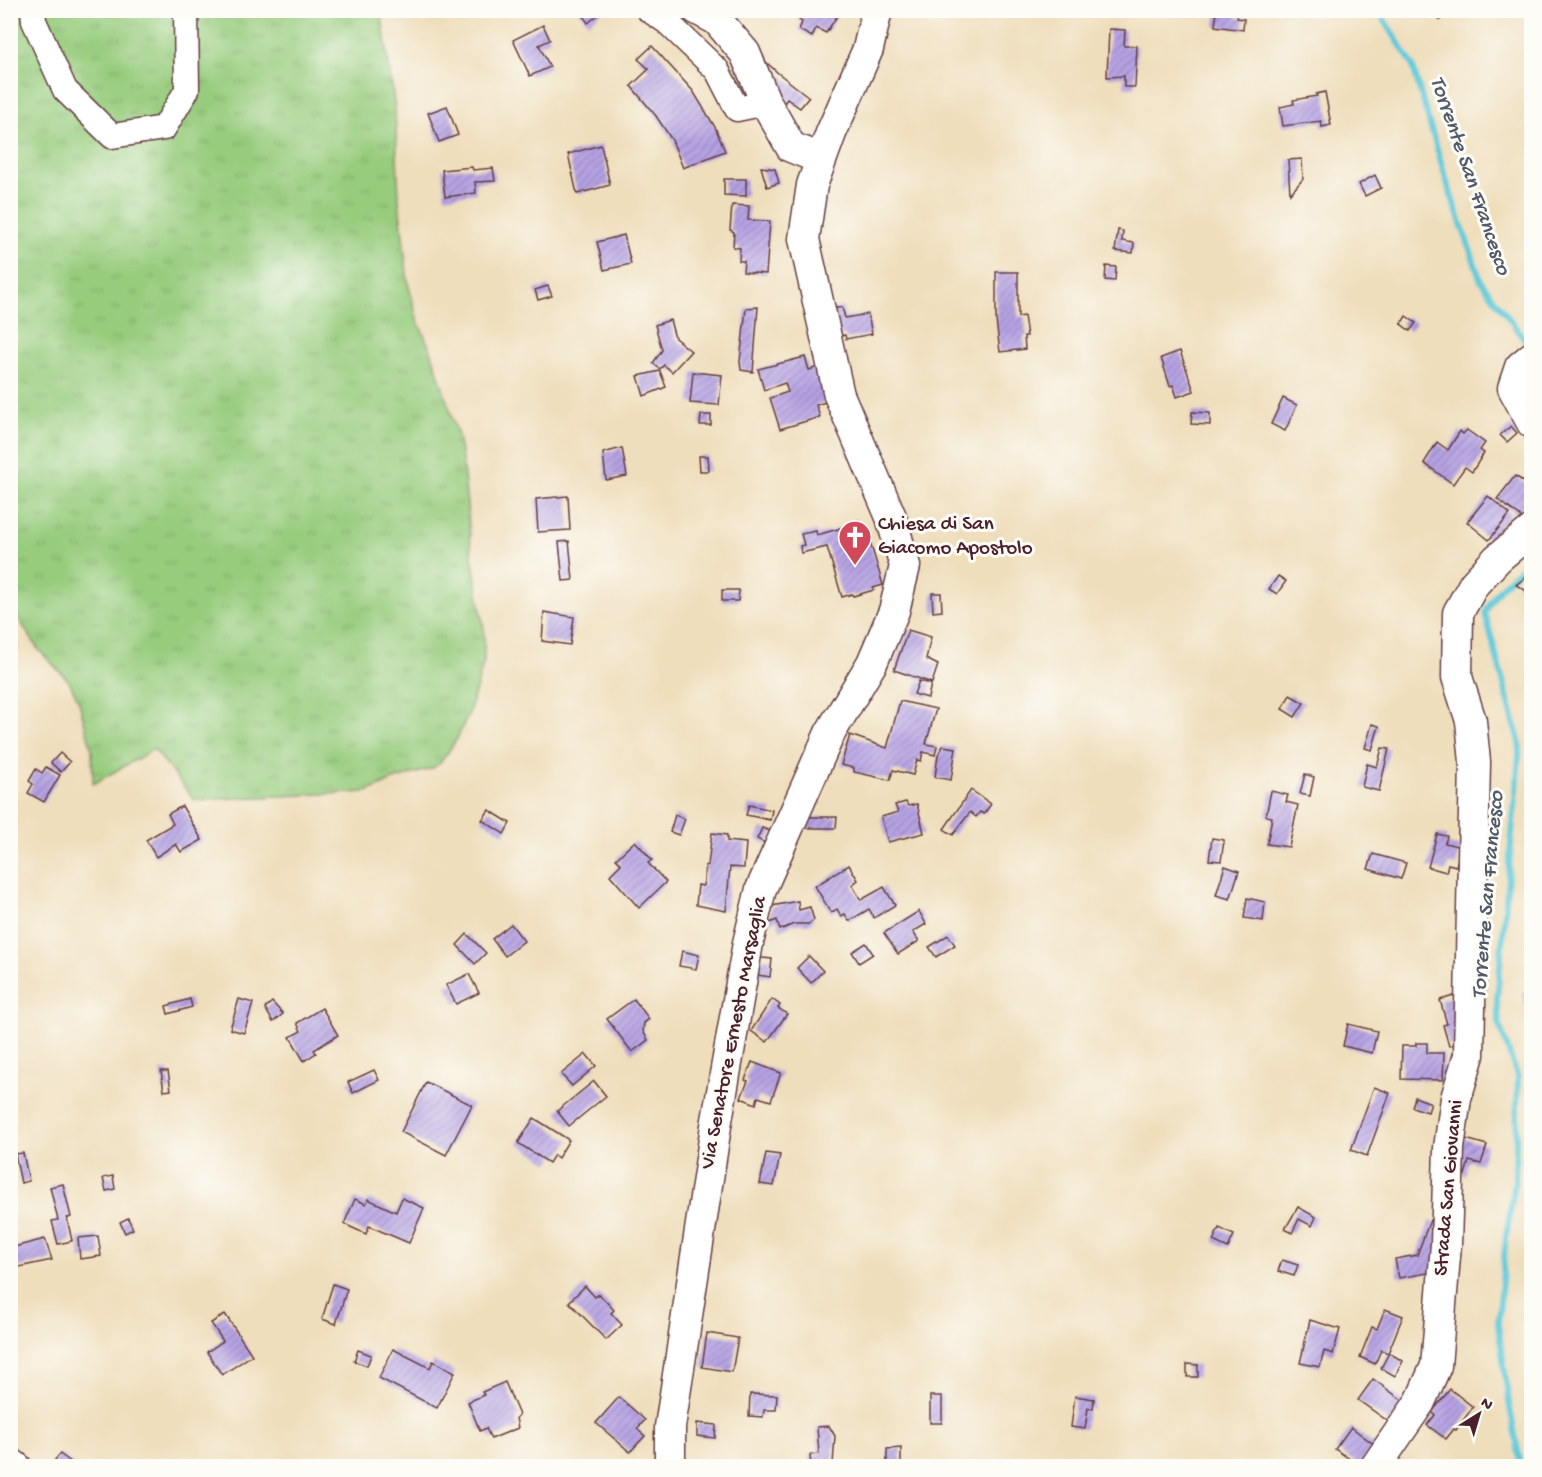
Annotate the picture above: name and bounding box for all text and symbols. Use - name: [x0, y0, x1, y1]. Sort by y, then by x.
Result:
- water label: Torrente San Francesco: [1423, 73, 1516, 280]
- place label: Chiesa di San Giacomo Apostolo: [878, 513, 1033, 562]
- church icon: Chiesa di San Giacomo Apostolo: [837, 519, 873, 566]
- water label: Torrente San Francesco: [1467, 788, 1511, 1000]
- street label: Via Senatore Ernesto Marsaglia: [696, 893, 774, 1172]
- street label: Strada San Giovanni: [1430, 1099, 1470, 1277]
- north arrow: [1449, 1384, 1509, 1444]
- text: N: [1476, 1394, 1496, 1416]

